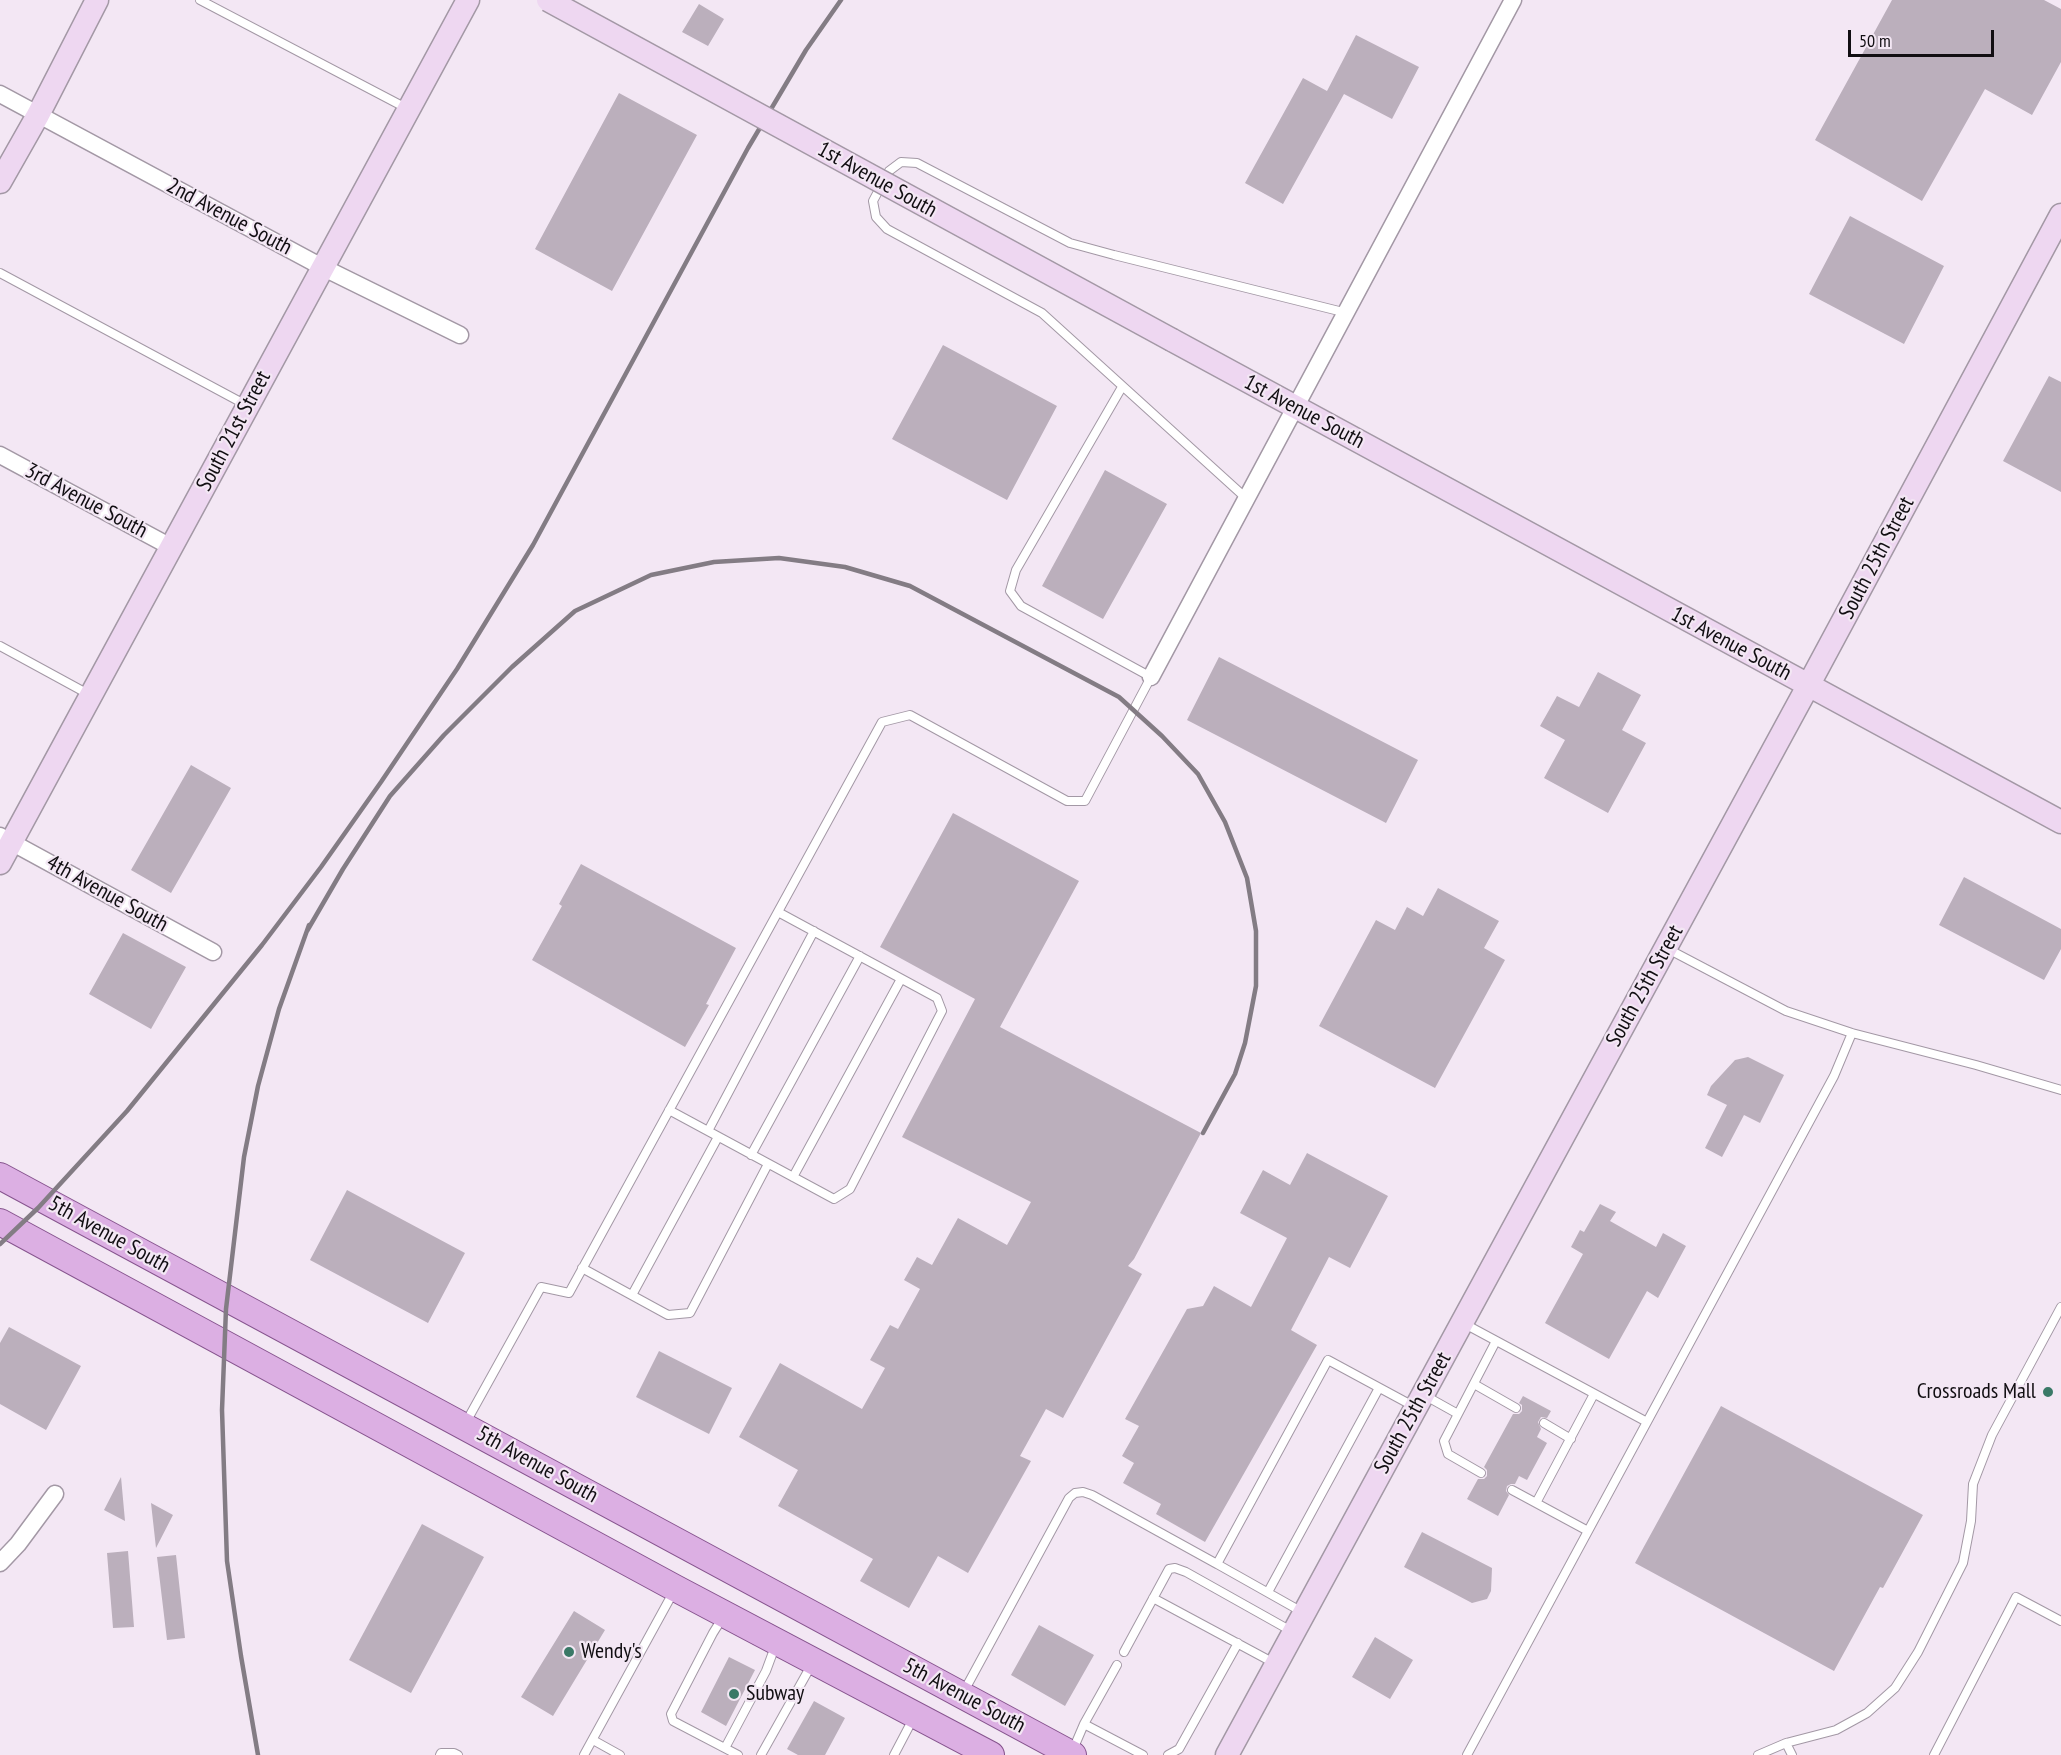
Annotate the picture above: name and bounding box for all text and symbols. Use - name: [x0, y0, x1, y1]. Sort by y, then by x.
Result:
- scale bar: [1851, 18, 1996, 56]
- text: 50 m: [1859, 29, 1891, 52]
- street label: 1st Avenue South: [813, 136, 941, 224]
- street label: 2nd Avenue South: [162, 173, 296, 261]
- street label: South 21st Street: [191, 366, 277, 496]
- street label: 1st Avenue South: [1239, 369, 1369, 455]
- street label: 3rd Avenue South: [20, 458, 152, 544]
- street label: South 25th Street: [1834, 492, 1920, 624]
- street label: 1st Avenue South: [1666, 601, 1796, 687]
- street label: 4th Avenue South: [42, 850, 172, 938]
- street label: South 25th Street: [1601, 921, 1689, 1051]
- street label: 5th Avenue South: [44, 1191, 174, 1279]
- street label: South 25th Street: [1369, 1348, 1457, 1478]
- place label: Crossroads Mall: [1917, 1379, 2036, 1405]
- marker: Crossroads Mall: [2041, 1385, 2055, 1399]
- street label: 5th Avenue South: [472, 1421, 602, 1509]
- place label: Wendy's: [581, 1639, 642, 1665]
- marker: Wendy's: [562, 1645, 576, 1659]
- street label: 5th Avenue South: [898, 1653, 1030, 1739]
- place label: Subway: [746, 1681, 804, 1707]
- marker: Subway: [727, 1687, 741, 1701]

